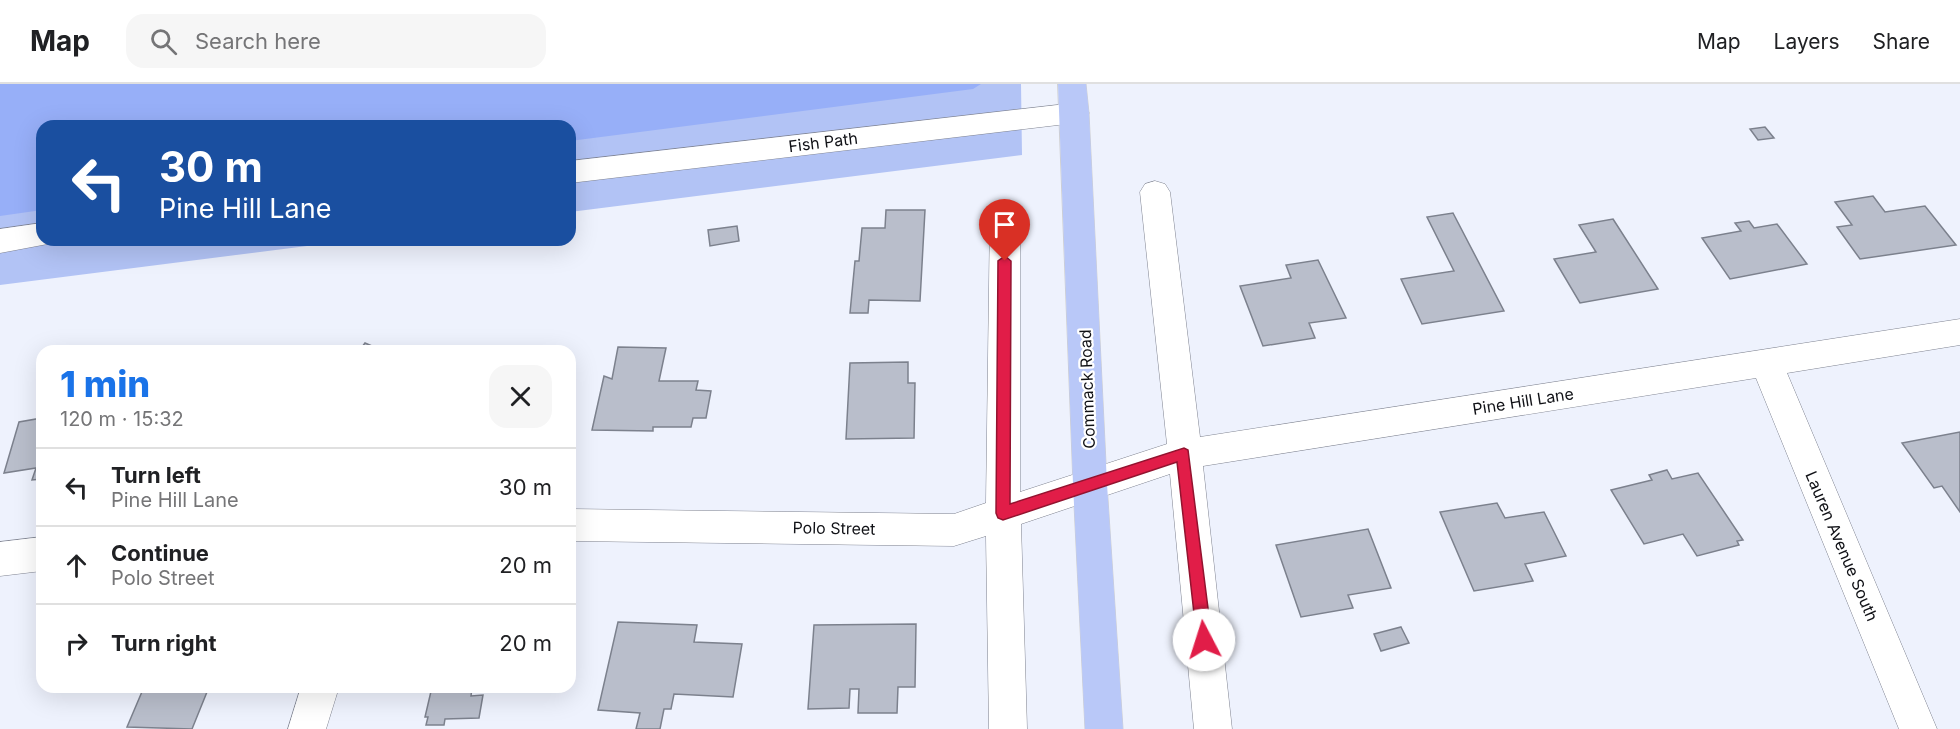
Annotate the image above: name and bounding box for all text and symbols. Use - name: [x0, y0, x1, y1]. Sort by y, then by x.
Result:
- search box: [126, 14, 546, 68]
- text: Map: [30, 24, 90, 58]
- icon: search: [147, 25, 180, 58]
- text: Search here: [195, 28, 321, 54]
- text: Map: [1697, 29, 1741, 54]
- text: Layers: [1774, 29, 1840, 54]
- text: Share: [1873, 29, 1930, 54]
- street label: Fish Path: [787, 128, 859, 156]
- text: 30 m: [159, 141, 263, 192]
- icon: left: [60, 144, 138, 222]
- text: Pine Hill Lane: [159, 192, 331, 225]
- pin: [979, 199, 1030, 261]
- icon: arrive: [988, 208, 1021, 241]
- street label: Commack Road: [1075, 329, 1099, 449]
- text: 1 min: [60, 362, 150, 406]
- button: close: [489, 365, 552, 428]
- street label: Pine Hill Lane: [1471, 383, 1575, 419]
- text: 120 m · 15:32: [60, 407, 184, 431]
- text: Turn left: [111, 462, 201, 488]
- street label: Lauren Avenue South: [1801, 468, 1883, 624]
- icon: left: [60, 471, 93, 504]
- text: 30 m: [499, 474, 552, 500]
- text: Pine Hill Lane: [111, 488, 239, 512]
- street label: Polo Street: [792, 517, 876, 539]
- text: Continue: [111, 540, 209, 566]
- icon: ahead: [60, 549, 93, 582]
- text: 20 m: [499, 552, 552, 578]
- text: Polo Street: [111, 566, 215, 590]
- position arrow: [1172, 608, 1236, 672]
- icon: right: [60, 627, 93, 660]
- text: Turn right: [111, 630, 217, 656]
- text: 20 m: [499, 630, 552, 656]

